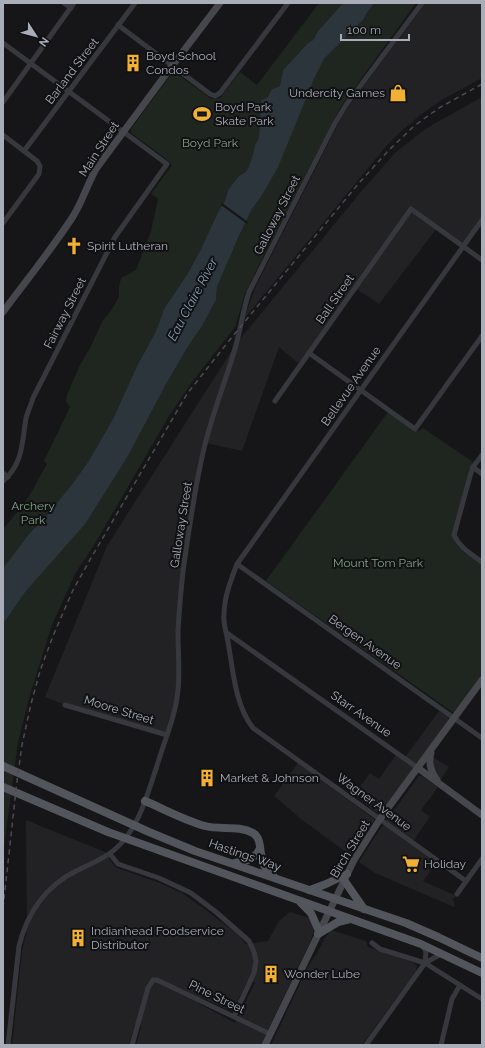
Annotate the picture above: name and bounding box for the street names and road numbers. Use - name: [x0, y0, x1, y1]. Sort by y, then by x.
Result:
- street label: Barland Street: [43, 35, 101, 107]
- street label: Main Street: [76, 119, 122, 179]
- street label: Galloway Street: [251, 173, 303, 257]
- street label: Ball Street: [313, 272, 357, 326]
- street label: Fairway Street: [41, 275, 89, 351]
- street label: Bellevue Avenue: [318, 344, 384, 428]
- street label: Galloway Street: [167, 481, 195, 569]
- street label: Bergen Avenue: [326, 612, 404, 672]
- street label: Starr Avenue: [328, 688, 394, 740]
- street label: Moore Street: [82, 693, 156, 727]
- street label: Wagner Avenue: [334, 770, 414, 834]
- street label: Birch Street: [327, 818, 373, 880]
- street label: Hastings Way: [207, 836, 283, 874]
- street label: Pine Street: [187, 977, 247, 1017]

